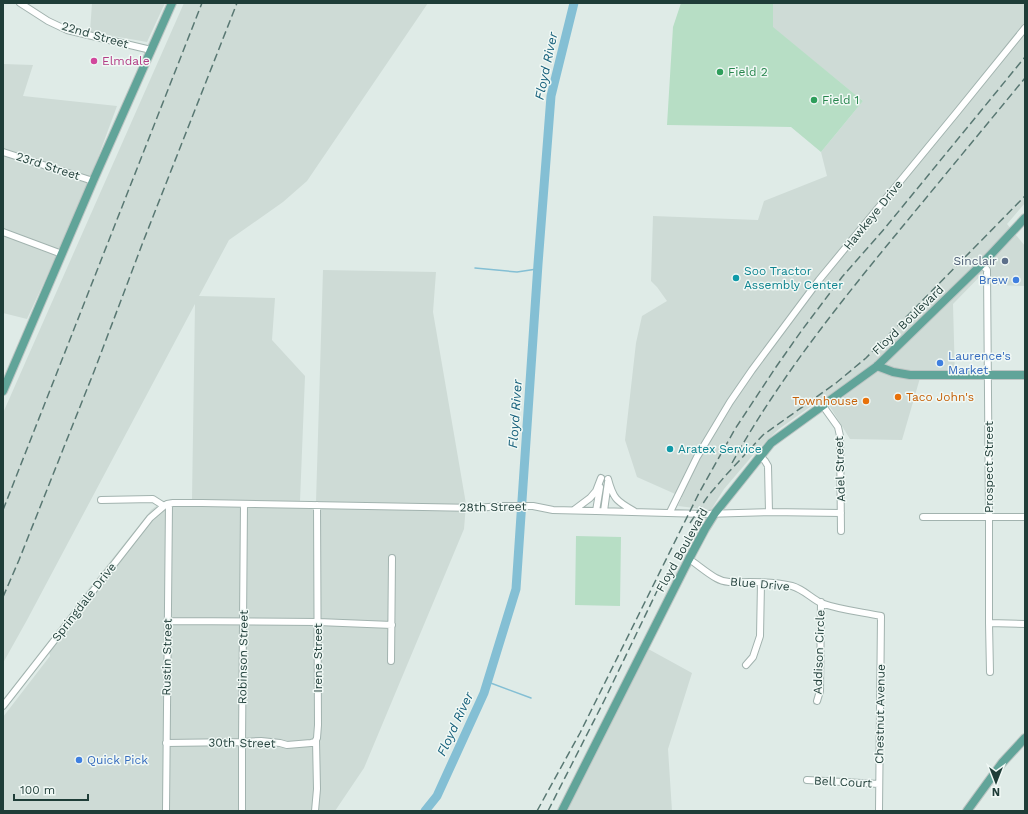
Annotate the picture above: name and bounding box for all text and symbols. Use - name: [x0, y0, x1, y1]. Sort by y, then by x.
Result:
- street label: 22nd Street: [60, 19, 130, 51]
- water label: Floyd River: [532, 30, 561, 101]
- place label: Elmdale: [102, 54, 150, 68]
- marker: Elmdale: [89, 56, 99, 66]
- place label: Field 2: [728, 65, 768, 79]
- marker: Field 2: [715, 67, 725, 77]
- place label: Field 1: [822, 93, 859, 107]
- marker: Field 1: [809, 95, 819, 105]
- street label: 23rd Street: [14, 149, 82, 183]
- street label: Hawkeye Drive: [841, 177, 905, 253]
- place label: Sinclair: [953, 254, 997, 268]
- marker: Sinclair: [1000, 256, 1010, 266]
- place label: Soo Tractor Assembly Center: [744, 264, 843, 292]
- marker: Soo Tractor Assembly Center: [731, 273, 741, 283]
- place label: Brew: [979, 273, 1008, 287]
- marker: Brew: [1011, 275, 1021, 285]
- street label: Floyd Boulevard: [869, 282, 947, 358]
- place label: Laurence's Market: [948, 349, 1011, 377]
- marker: Laurence's Market: [935, 358, 945, 368]
- water label: Floyd River: [505, 378, 525, 449]
- place label: Taco John's: [906, 390, 974, 404]
- marker: Taco John's: [893, 392, 903, 402]
- place label: Townhouse: [792, 394, 858, 408]
- marker: Townhouse: [861, 396, 871, 406]
- street label: Prospect Street: [982, 421, 996, 513]
- street label: Adel Street: [832, 436, 848, 502]
- place label: Aratex Service: [678, 442, 762, 456]
- marker: Aratex Service: [665, 444, 675, 454]
- street label: 28th Street: [459, 499, 527, 515]
- street label: Floyd Boulevard: [653, 506, 711, 594]
- street label: Springdale Drive: [49, 560, 119, 644]
- street label: Blue Drive: [730, 574, 790, 594]
- street label: Addison Circle: [811, 609, 827, 694]
- street label: Robinson Street: [235, 610, 251, 704]
- street label: Rustin Street: [159, 618, 175, 696]
- street label: Irene Street: [311, 623, 325, 693]
- street label: Chestnut Avenue: [872, 664, 888, 764]
- water label: Floyd River: [434, 689, 477, 758]
- street label: 30th Street: [208, 735, 276, 751]
- place label: Quick Pick: [87, 753, 148, 767]
- marker: Quick Pick: [74, 755, 84, 765]
- north arrow: [976, 762, 1016, 802]
- street label: Bell Court: [814, 773, 872, 791]
- scale bar: [14, 776, 88, 802]
- text: 100 m: [20, 783, 55, 797]
- text: N: [992, 785, 1000, 798]

